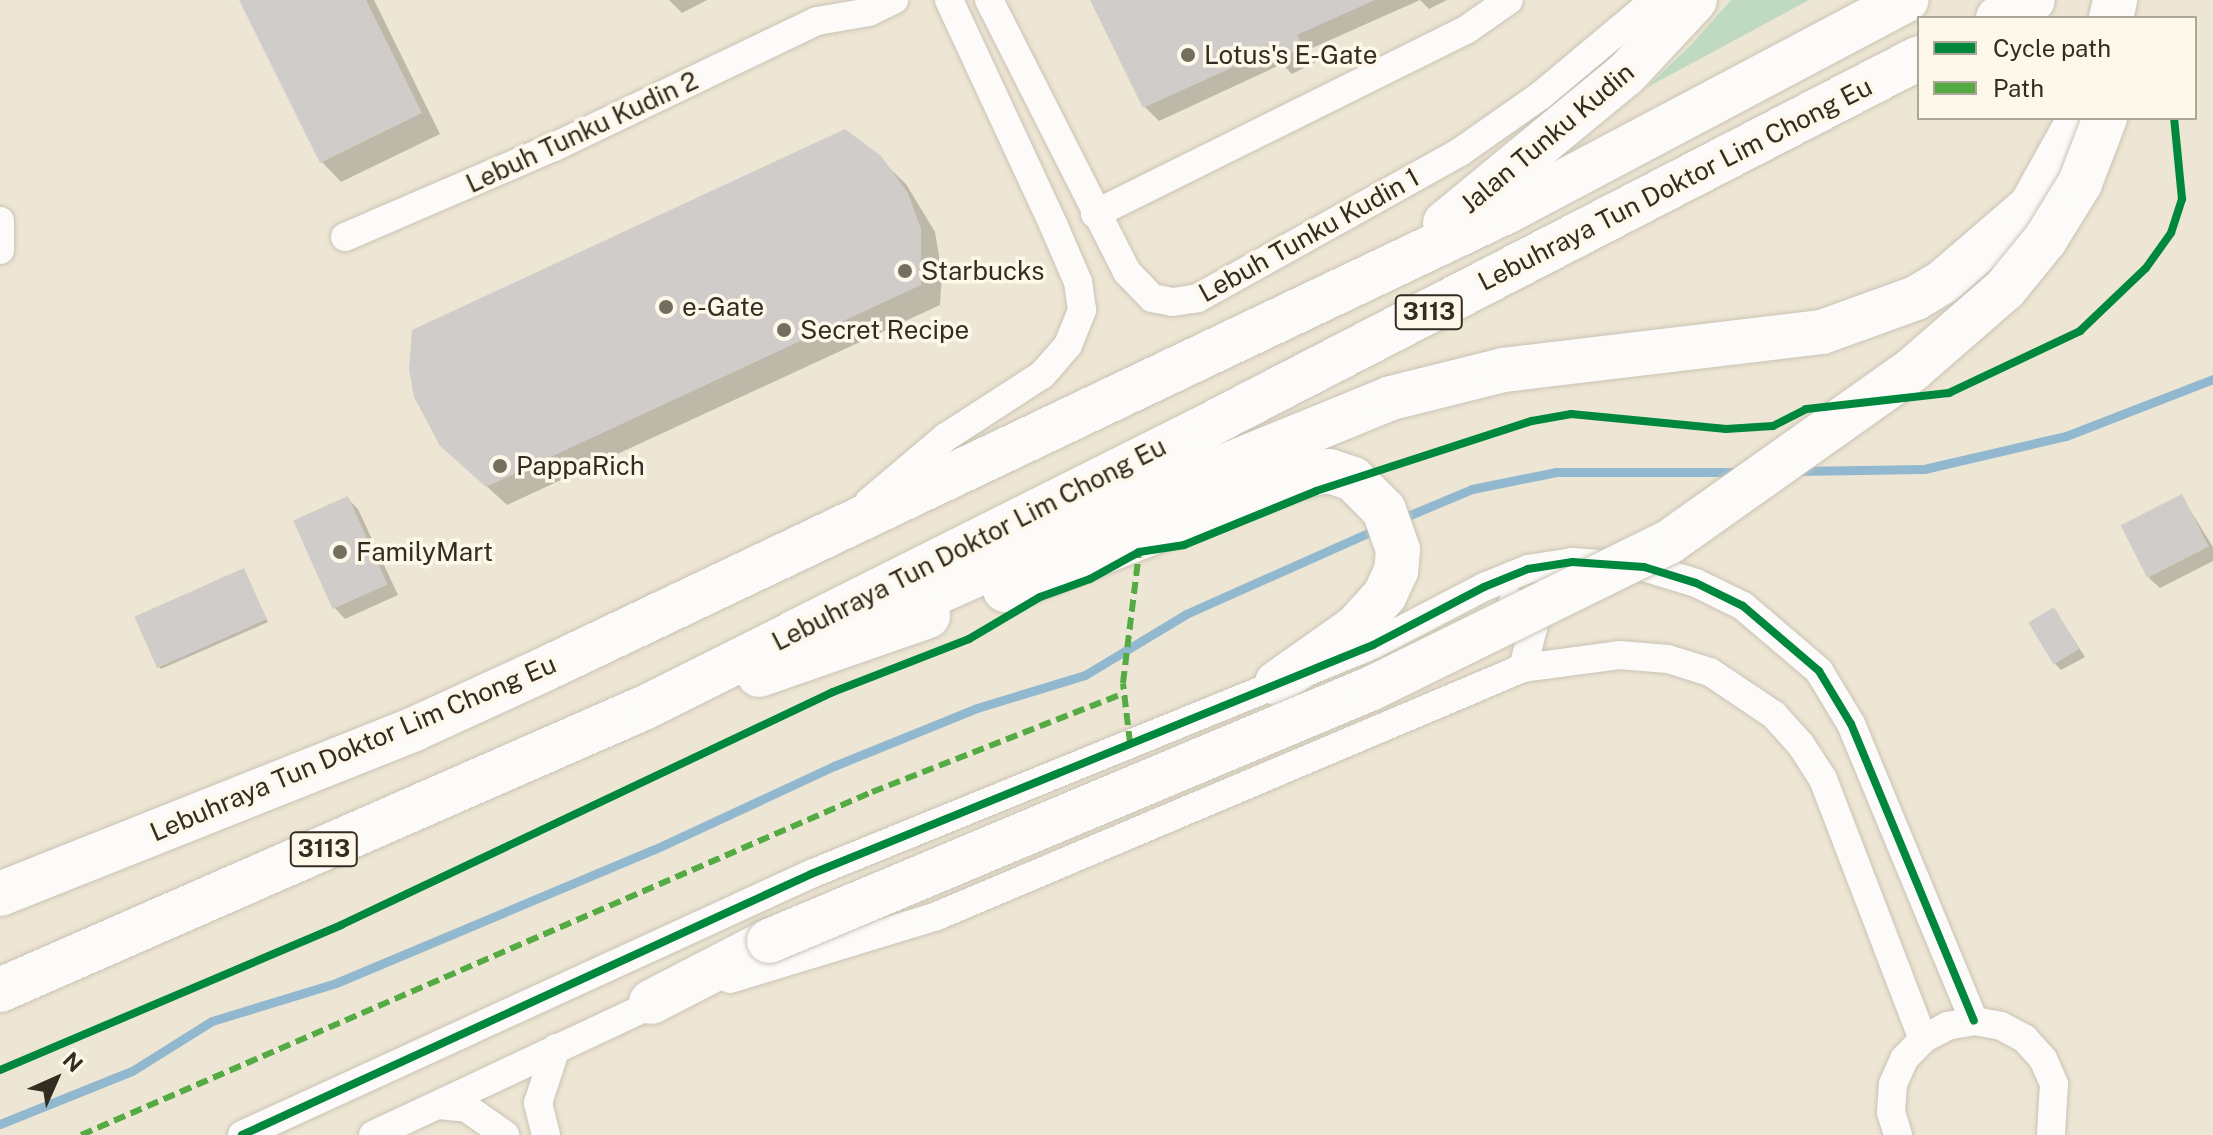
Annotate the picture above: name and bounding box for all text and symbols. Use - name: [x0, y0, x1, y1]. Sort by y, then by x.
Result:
- legend: [1917, 16, 2197, 120]
- text: Cycle path: [1993, 34, 2111, 62]
- place label: Lotus's E-Gate: [1204, 39, 1377, 71]
- marker: Lotus's E-Gate: [1179, 46, 1197, 64]
- street label: Jalan Tunku Kudin: [1454, 56, 1640, 220]
- street label: Lebuh Tunku Kudin 2: [461, 65, 703, 199]
- street label: Lebuhraya Tun Doktor Lim Chong Eu: [1473, 71, 1877, 297]
- text: Path: [1993, 74, 2044, 102]
- street label: Lebuh Tunku Kudin 1: [1193, 161, 1425, 309]
- place label: Starbucks: [921, 255, 1044, 287]
- marker: Starbucks: [896, 262, 914, 280]
- place label: e-Gate: [682, 291, 764, 323]
- road number: 3113: [1393, 292, 1465, 332]
- marker: e-Gate: [657, 298, 675, 316]
- place label: Secret Recipe: [800, 314, 969, 346]
- marker: Secret Recipe: [775, 321, 793, 339]
- street label: Lebuhraya Tun Doktor Lim Chong Eu: [767, 431, 1171, 657]
- place label: PappaRich: [516, 450, 645, 482]
- marker: PappaRich: [491, 457, 509, 475]
- place label: FamilyMart: [356, 536, 493, 568]
- marker: FamilyMart: [331, 543, 349, 561]
- street label: Lebuhraya Tun Doktor Lim Chong Eu: [145, 648, 561, 848]
- road number: 3113: [288, 829, 360, 869]
- north arrow: [16, 1039, 96, 1119]
- text: N: [58, 1047, 88, 1077]

